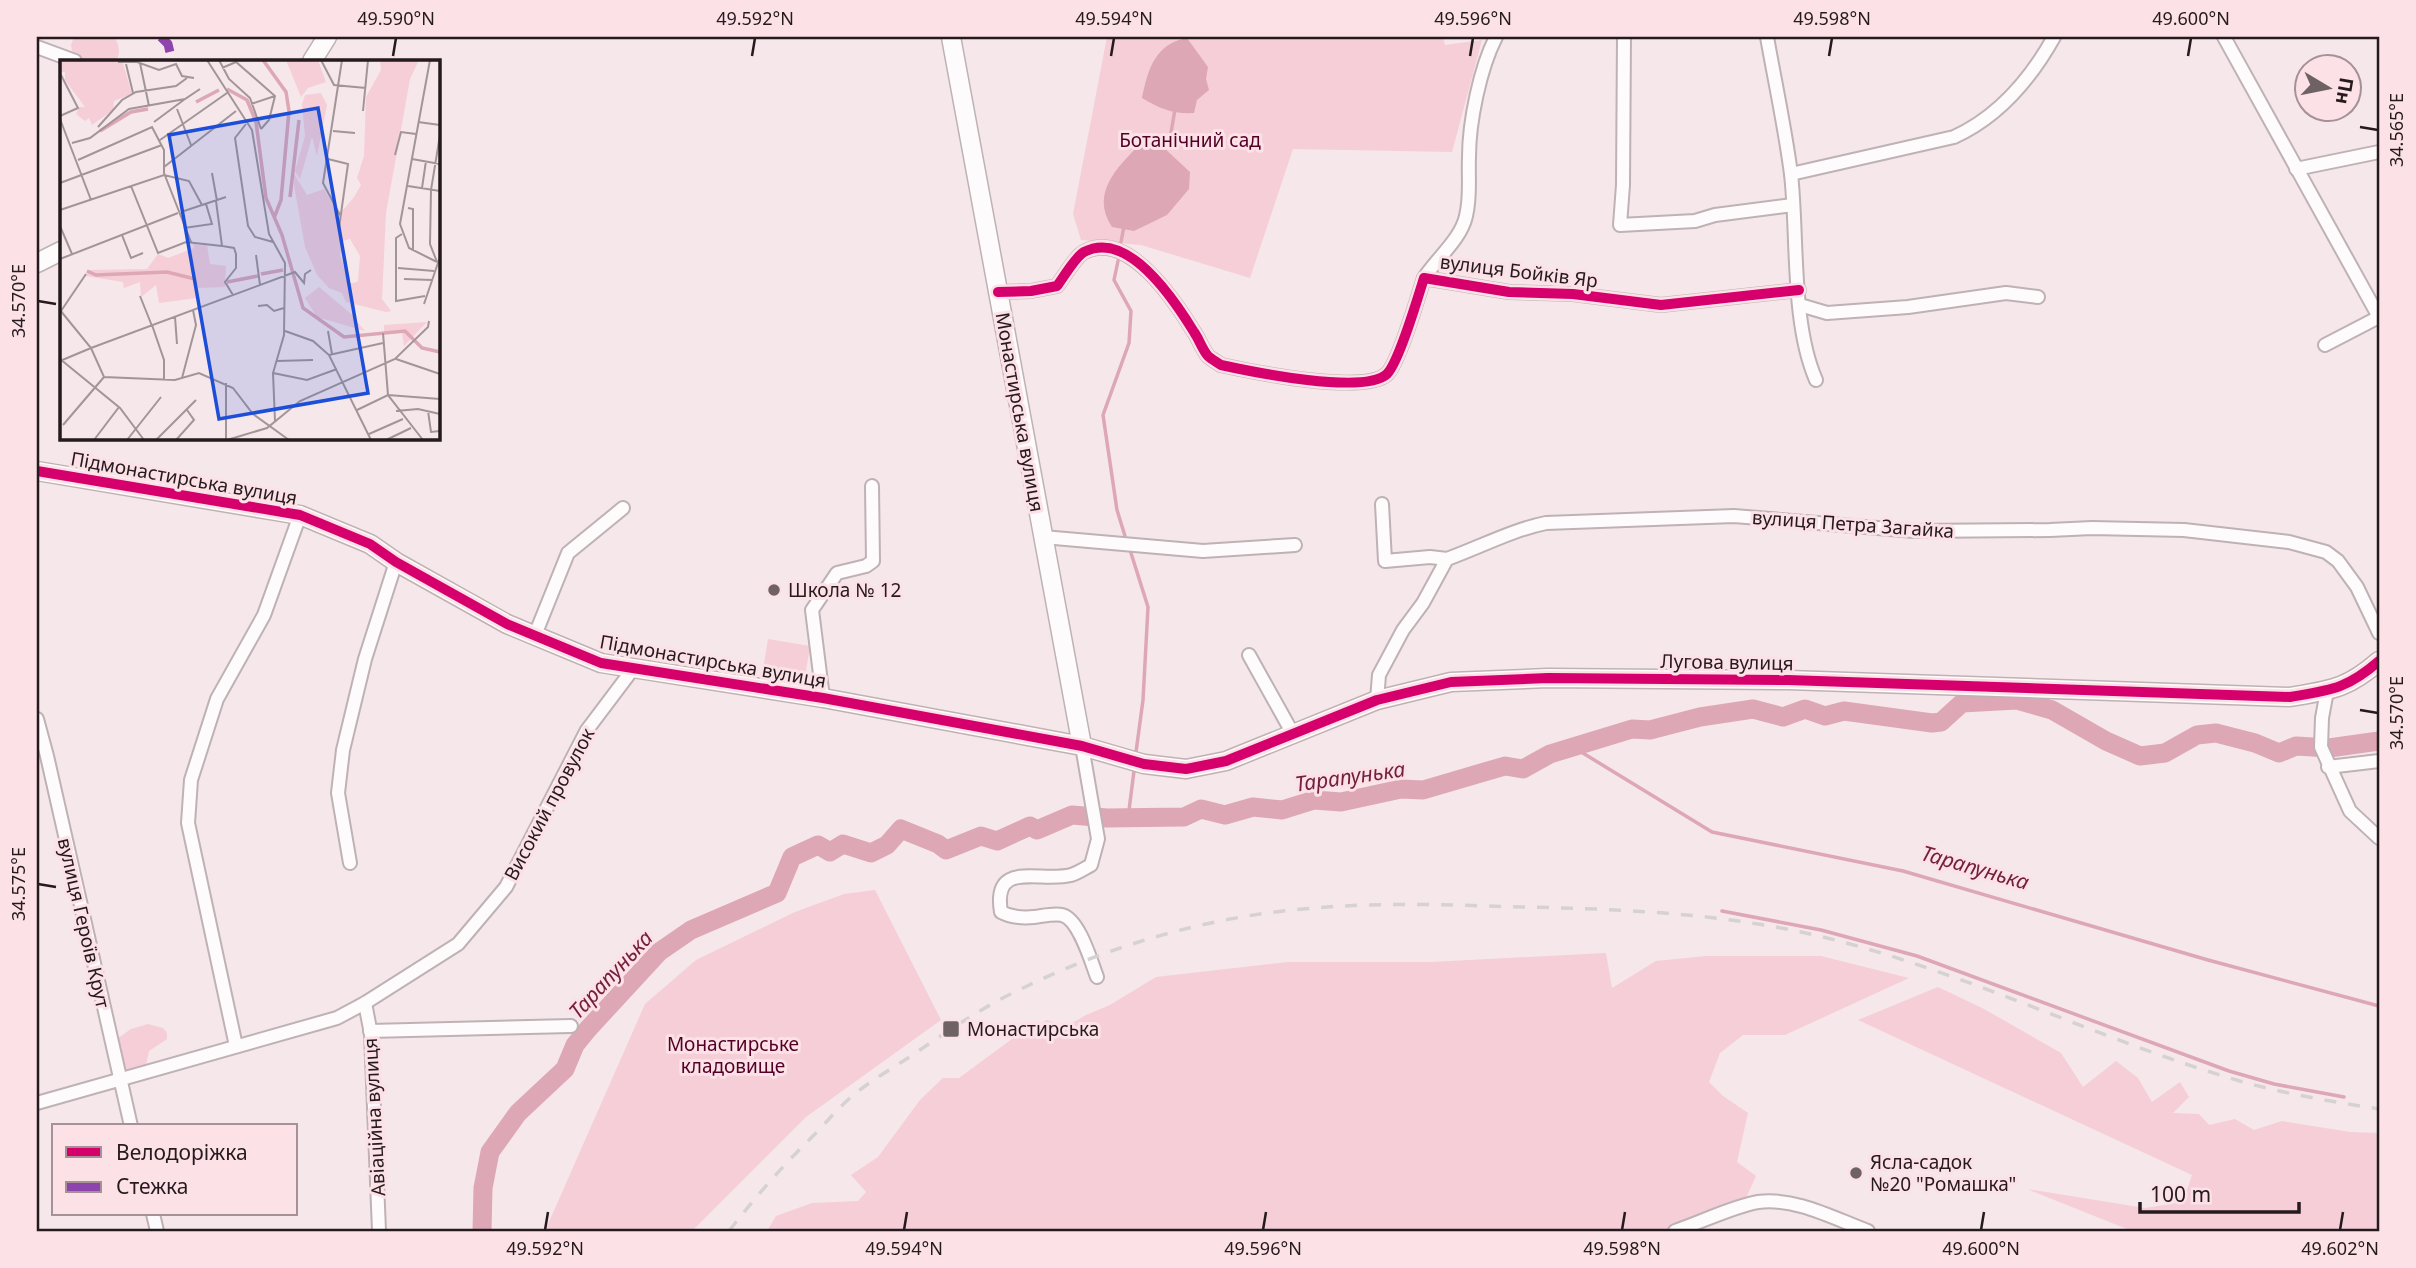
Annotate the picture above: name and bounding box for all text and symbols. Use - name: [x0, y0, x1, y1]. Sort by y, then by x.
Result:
- text: 49.590°N: [357, 6, 435, 30]
- text: 49.592°N: [716, 6, 794, 30]
- text: 49.594°N: [1075, 6, 1153, 30]
- text: 49.596°N: [1434, 6, 1512, 30]
- text: 49.598°N: [1793, 6, 1871, 30]
- text: 49.600°N: [2152, 6, 2230, 30]
- north arrow: [2294, 52, 2364, 122]
- inset map: [60, 60, 439, 439]
- text: Пн: [2330, 75, 2360, 106]
- text: 34.565°E: [2384, 93, 2408, 167]
- park label: Ботанічний сад: [1119, 127, 1261, 153]
- street label: вулиця Бойків Яр: [1439, 248, 1599, 294]
- text: 34.570°E: [6, 264, 30, 338]
- street label: Монастирська вулиця: [990, 310, 1050, 514]
- street label: Підмонастирська вулиця: [69, 445, 299, 511]
- street label: вулиця Петра Загайка: [1751, 504, 1955, 544]
- place label: Школа № 12: [788, 577, 901, 603]
- marker: Школа № 12: [766, 582, 782, 598]
- street label: Підмонастирська вулиця: [598, 628, 828, 694]
- street label: Лугова вулиця: [1660, 648, 1794, 676]
- text: 34.570°E: [2384, 676, 2408, 750]
- street label: Високий провулок: [498, 723, 600, 885]
- water label: Тарапунька: [1293, 754, 1407, 798]
- street label: вулиця Героїв Крут: [52, 835, 116, 1011]
- water label: Тарапунька: [1918, 838, 2033, 896]
- text: 34.575°E: [6, 847, 30, 921]
- water label: Тарапунька: [562, 924, 658, 1025]
- place label: Монастирська: [967, 1016, 1099, 1042]
- marker: Монастирська: [941, 1019, 961, 1039]
- park label: Монастирське кладовище: [667, 1031, 799, 1079]
- street label: Авіаційна вулиця: [357, 1037, 391, 1197]
- legend: [52, 1124, 298, 1216]
- text: Велодоріжка: [116, 1138, 248, 1166]
- place label: Ясла-садок №20 "Ромашка": [1870, 1149, 2016, 1197]
- marker: Ясла-садок №20 "Ромашка": [1848, 1165, 1864, 1181]
- scale bar: [2140, 1170, 2299, 1214]
- text: Стежка: [116, 1172, 189, 1200]
- text: 100 m: [2150, 1180, 2211, 1208]
- text: 49.592°N: [506, 1236, 584, 1260]
- text: 49.594°N: [865, 1236, 943, 1260]
- text: 49.596°N: [1224, 1236, 1302, 1260]
- text: 49.598°N: [1583, 1236, 1661, 1260]
- text: 49.600°N: [1942, 1236, 2020, 1260]
- text: 49.602°N: [2301, 1236, 2379, 1260]

